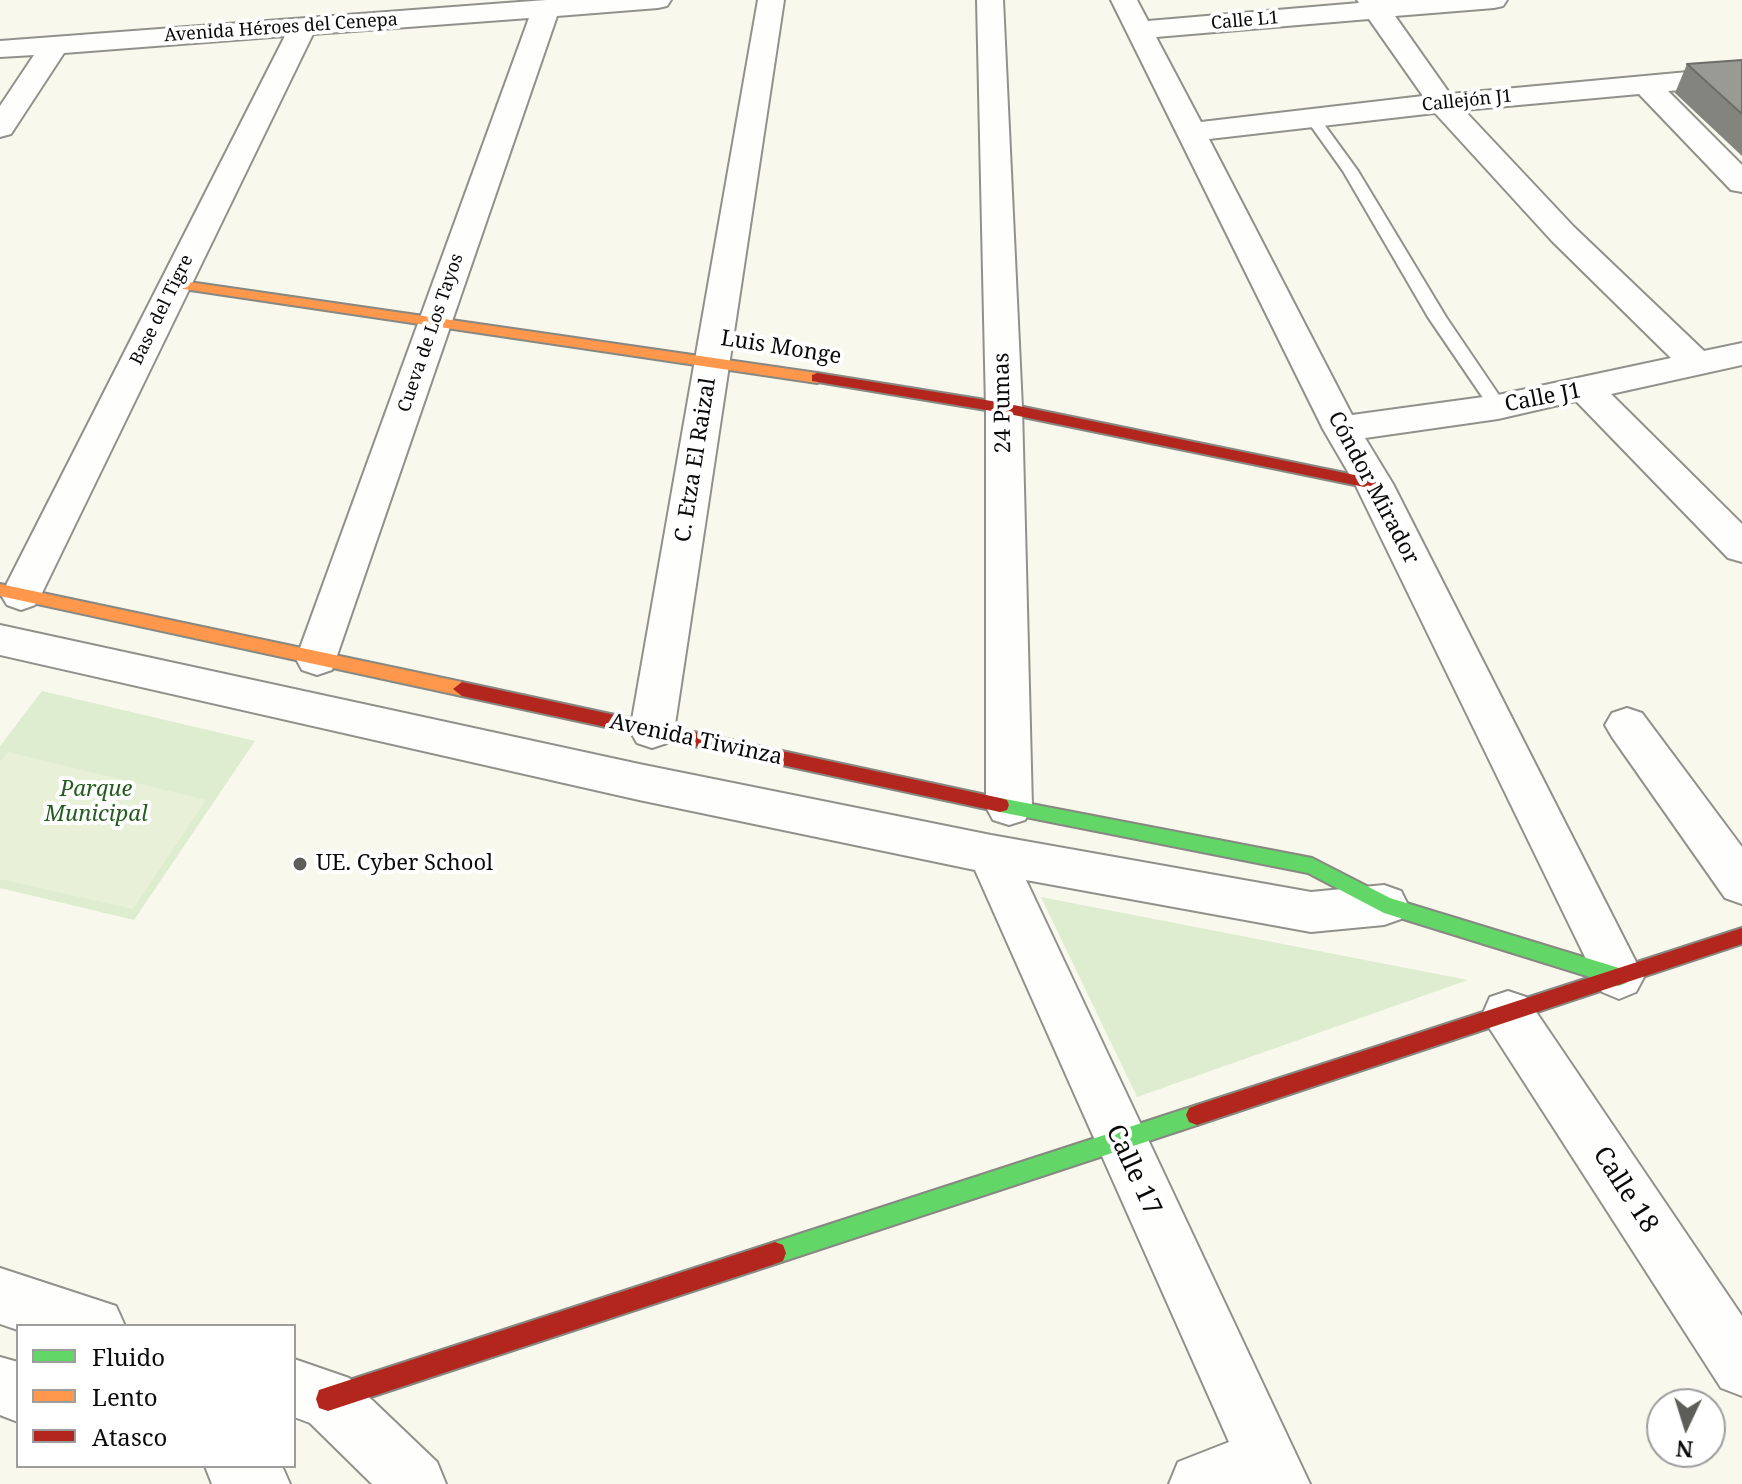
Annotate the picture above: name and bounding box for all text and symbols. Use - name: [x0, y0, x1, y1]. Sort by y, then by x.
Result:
- street label: Calle L1: [1210, 7, 1280, 35]
- street label: Avenida Héroes del Cenepa: [163, 9, 399, 47]
- street label: Callejón J1: [1421, 86, 1513, 116]
- street label: Base del Tigre: [126, 251, 198, 369]
- street label: Cueva de Los Tayos: [394, 251, 468, 415]
- street label: Luis Monge: [719, 325, 843, 371]
- street label: 24 Pumas: [989, 352, 1017, 454]
- street label: C. Etza El Raizal: [670, 376, 722, 544]
- street label: Calle J1: [1503, 378, 1583, 418]
- street label: Cóndor Mirador: [1322, 407, 1424, 569]
- street label: Avenida Tiwinza: [607, 709, 785, 771]
- park label: Parque Municipal: [44, 777, 148, 828]
- place label: UE. Cyber School: [316, 851, 493, 877]
- marker: UE. Cyber School: [291, 855, 309, 873]
- street label: Calle 17: [1098, 1120, 1168, 1220]
- street label: Calle 18: [1586, 1141, 1664, 1239]
- legend: [16, 1324, 296, 1468]
- text: Fluido: [92, 1340, 165, 1373]
- text: Lento: [92, 1380, 158, 1413]
- north arrow: [1646, 1388, 1726, 1468]
- text: Atasco: [92, 1420, 167, 1453]
- text: N: [1675, 1434, 1694, 1466]

